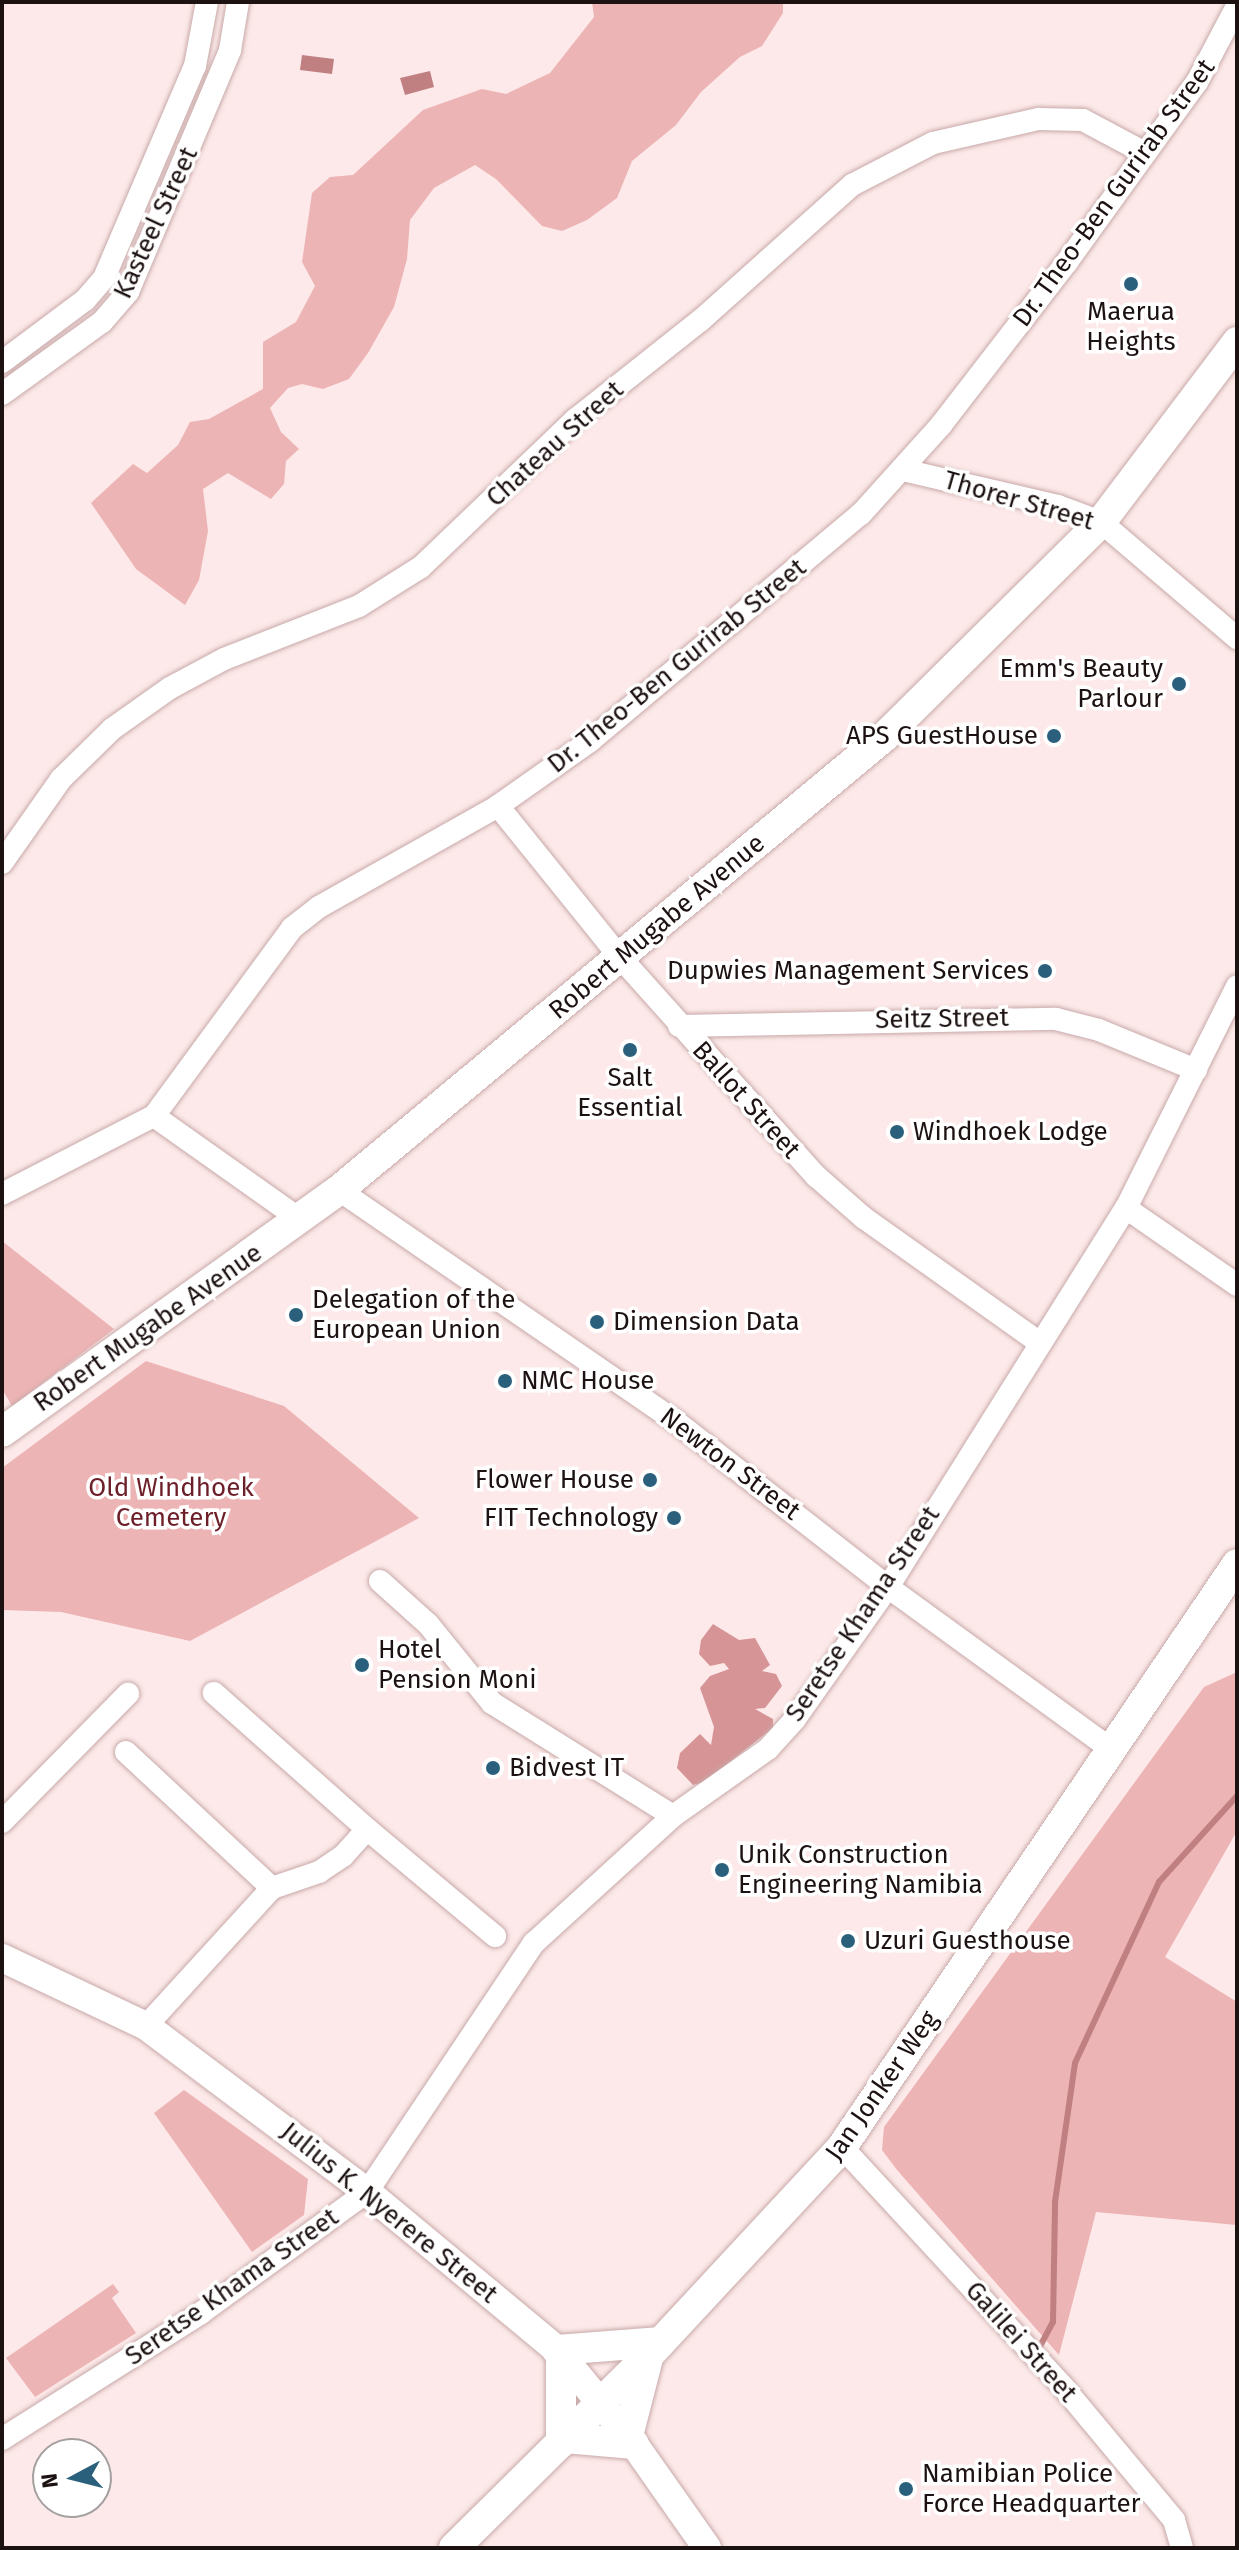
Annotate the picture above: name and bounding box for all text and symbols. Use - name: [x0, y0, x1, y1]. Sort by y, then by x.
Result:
- street label: Dr. Theo-Ben Gurirab Street: [1006, 53, 1222, 333]
- street label: Kasteel Street: [107, 142, 205, 304]
- marker: Maerua Heights: [1122, 275, 1140, 293]
- place label: Maerua Heights: [1086, 296, 1176, 358]
- street label: Chateau Street: [480, 374, 630, 514]
- street label: Thorer Street: [940, 465, 1098, 537]
- street label: Dr. Theo-Ben Gurirab Street: [541, 552, 813, 780]
- place label: Emm's Beauty Parlour: [1000, 653, 1163, 714]
- marker: Emm's Beauty Parlour: [1170, 675, 1188, 693]
- place label: APS GuestHouse: [846, 720, 1038, 752]
- marker: APS GuestHouse: [1045, 727, 1063, 745]
- street label: Robert Mugabe Avenue: [543, 828, 771, 1026]
- place label: Dupwies Management Services: [667, 955, 1029, 987]
- marker: Dupwies Management Services: [1036, 962, 1054, 980]
- street label: Seitz Street: [875, 1002, 1009, 1036]
- street label: Ballot Street: [685, 1035, 807, 1165]
- marker: Salt Essential: [621, 1041, 639, 1059]
- place label: Salt Essential: [577, 1062, 683, 1124]
- place label: Windhoek Lodge: [913, 1116, 1108, 1148]
- marker: Windhoek Lodge: [888, 1123, 906, 1141]
- street label: Robert Mugabe Avenue: [28, 1237, 268, 1419]
- place label: Delegation of the European Union: [312, 1284, 515, 1346]
- marker: Delegation of the European Union: [287, 1306, 305, 1324]
- place label: Dimension Data: [613, 1306, 800, 1338]
- marker: Dimension Data: [588, 1313, 606, 1331]
- place label: NMC House: [521, 1365, 654, 1397]
- marker: NMC House: [496, 1372, 514, 1390]
- street label: Newton Street: [654, 1401, 806, 1527]
- place label: Flower House: [475, 1464, 634, 1496]
- marker: Flower House: [641, 1471, 659, 1489]
- park label: Old Windhoek Cemetery: [88, 1472, 254, 1534]
- street label: Seretse Khama Street: [779, 1500, 947, 1728]
- place label: FIT Technology: [484, 1502, 658, 1534]
- marker: FIT Technology: [665, 1509, 683, 1527]
- place label: Hotel Pension Moni: [378, 1634, 536, 1696]
- marker: Hotel Pension Moni: [353, 1656, 371, 1674]
- place label: Bidvest IT: [509, 1752, 624, 1784]
- marker: Bidvest IT: [484, 1759, 502, 1777]
- place label: Unik Construction Engineering Namibia: [738, 1839, 983, 1900]
- marker: Unik Construction Engineering Namibia: [713, 1861, 731, 1879]
- place label: Uzuri Guesthouse: [864, 1925, 1071, 1957]
- marker: Uzuri Guesthouse: [839, 1932, 857, 1950]
- street label: Jan Jonker Weg: [819, 2005, 945, 2167]
- street label: Julius K. Nyerere Street: [274, 2116, 504, 2310]
- street label: Seretse Khama Street: [119, 2202, 345, 2372]
- street label: Galilei Street: [959, 2275, 1083, 2409]
- north arrow: [32, 2438, 112, 2518]
- place label: Namibian Police Force Headquarter: [922, 2458, 1141, 2520]
- text: N: [35, 2472, 64, 2490]
- marker: Namibian Police Force Headquarter: [897, 2480, 915, 2498]

